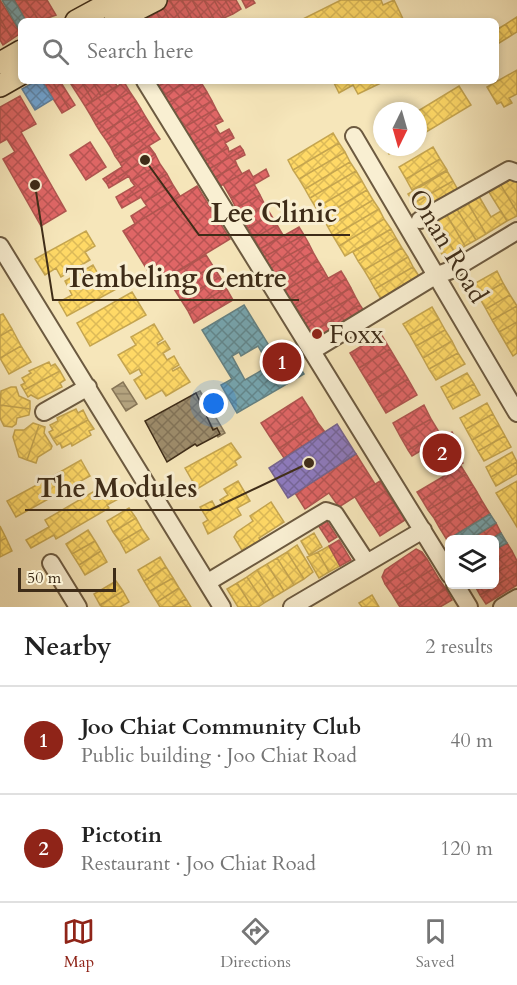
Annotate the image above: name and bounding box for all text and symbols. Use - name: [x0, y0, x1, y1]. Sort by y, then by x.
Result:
- search box: [18, 18, 499, 84]
- icon: search: [39, 35, 72, 68]
- text: Search here: [87, 36, 194, 66]
- north arrow: [373, 102, 427, 156]
- street label: Onan Road: [400, 182, 496, 310]
- callout: Lee Clinic: [199, 190, 350, 235]
- text: Lee Clinic: [211, 195, 337, 232]
- callout: Tembeling Centre: [53, 255, 299, 300]
- text: Tembeling Centre: [65, 260, 287, 297]
- place label: Foxx: [329, 317, 384, 352]
- marker: Foxx: [310, 327, 324, 341]
- pin: 1: [262, 340, 302, 385]
- your location: [199, 389, 228, 418]
- pin: 2: [422, 430, 462, 476]
- callout: The Modules: [25, 465, 210, 510]
- text: The Modules: [36, 470, 198, 507]
- map controls: [445, 535, 499, 589]
- button: layers: [445, 535, 499, 589]
- scale bar: [18, 565, 116, 592]
- text: 50 m: [27, 567, 61, 589]
- text: Nearby: [24, 629, 112, 664]
- text: 2 results: [425, 633, 493, 660]
- text: Joo Chiat Community Club: [81, 712, 361, 742]
- text: 1: [38, 727, 49, 754]
- text: 40 m: [450, 727, 493, 754]
- text: Public building · Joo Chiat Road: [81, 742, 357, 769]
- text: Pictotin: [81, 820, 162, 850]
- text: 2: [38, 835, 49, 862]
- text: 120 m: [440, 835, 493, 862]
- text: Restaurant · Joo Chiat Road: [81, 850, 316, 877]
- tab: Map: [62, 915, 95, 973]
- tab: Directions: [220, 915, 291, 973]
- tab: Saved: [416, 915, 455, 973]

